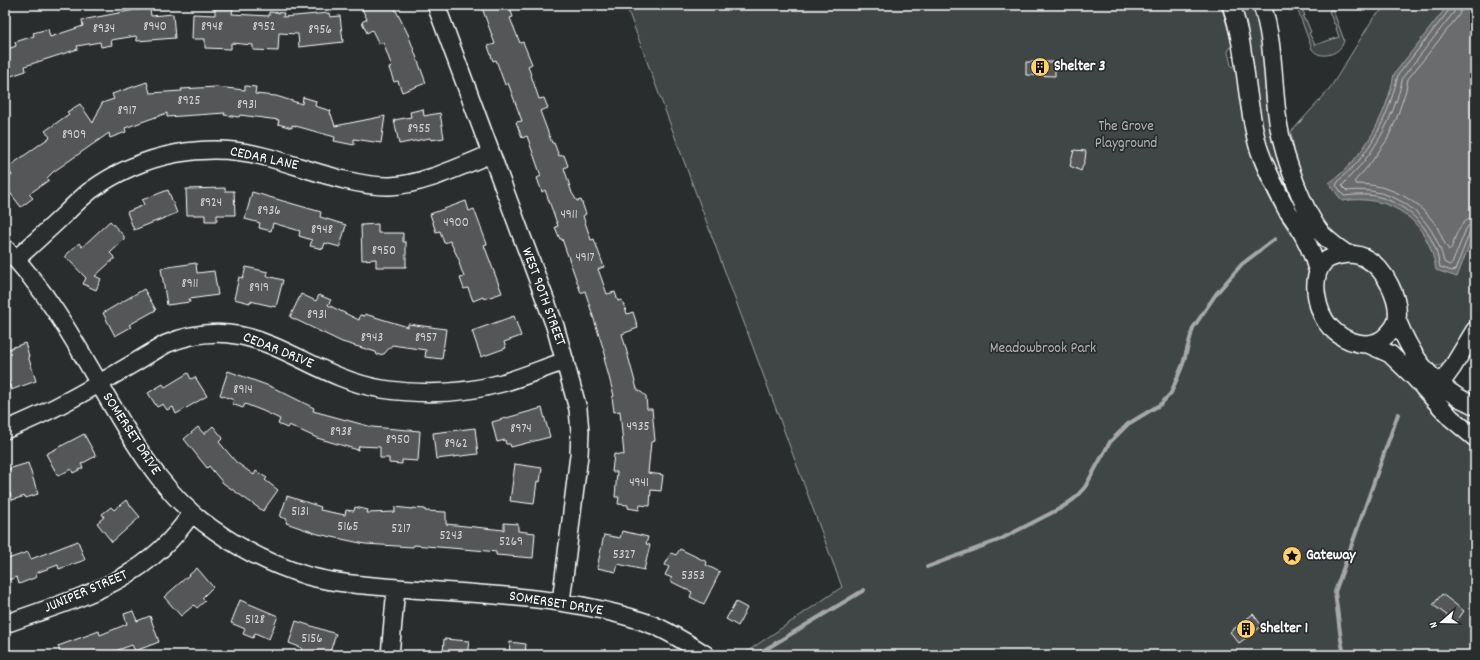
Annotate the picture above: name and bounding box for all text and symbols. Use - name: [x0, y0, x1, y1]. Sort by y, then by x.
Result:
- house number: 8940: [143, 18, 167, 37]
- house number: 8948: [201, 18, 223, 37]
- house number: 8952: [253, 18, 275, 37]
- house number: 8934: [93, 20, 115, 39]
- house number: 8956: [308, 21, 332, 40]
- building icon: Shelter 3: [1029, 56, 1051, 78]
- place label: Shelter 3: [1054, 56, 1106, 78]
- house number: 8925: [178, 92, 200, 111]
- house number: 8931: [237, 96, 257, 115]
- house number: 8917: [118, 102, 137, 121]
- park label: The Grove Playground: [1095, 116, 1157, 155]
- house number: 8955: [407, 120, 431, 139]
- house number: 8909: [62, 126, 86, 145]
- street label: CEDAR LANE: [228, 141, 300, 177]
- house number: 8924: [200, 194, 222, 213]
- house number: 8936: [257, 202, 281, 221]
- house number: 4911: [560, 206, 578, 225]
- house number: 4900: [443, 214, 469, 233]
- house number: 8948: [311, 221, 333, 240]
- house number: 8950: [372, 242, 396, 261]
- street label: WEST 90TH STREET: [515, 245, 571, 349]
- house number: 4917: [575, 249, 595, 268]
- house number: 8911: [182, 275, 198, 294]
- house number: 8919: [249, 279, 269, 298]
- house number: 8931: [307, 306, 327, 325]
- street label: CEDAR DRIVE: [239, 327, 317, 375]
- house number: 8943: [361, 329, 383, 348]
- house number: 8957: [415, 329, 437, 348]
- park label: Meadowbrook Park: [990, 338, 1096, 360]
- house number: 8914: [233, 381, 253, 400]
- street label: SOMERSET DRIVE: [96, 388, 166, 480]
- house number: 4935: [626, 418, 650, 437]
- house number: 8974: [510, 420, 532, 439]
- house number: 8938: [330, 423, 352, 442]
- house number: 8950: [386, 431, 410, 450]
- house number: 8962: [444, 435, 468, 454]
- house number: 4941: [629, 474, 649, 493]
- house number: 5131: [291, 503, 309, 522]
- house number: 5165: [337, 518, 359, 537]
- house number: 5217: [391, 520, 411, 539]
- house number: 5243: [440, 527, 462, 546]
- house number: 5269: [499, 533, 523, 552]
- place icon: Gateway: [1281, 545, 1303, 567]
- place label: Gateway: [1306, 545, 1356, 567]
- house number: 5327: [613, 546, 635, 565]
- street label: JUNIPER STREET: [41, 565, 131, 619]
- house number: 5353: [681, 567, 705, 586]
- street label: SOMERSET DRIVE: [508, 586, 605, 622]
- north arrow: [1422, 602, 1462, 642]
- house number: 5128: [245, 611, 265, 630]
- building icon: Shelter 1: [1235, 618, 1257, 640]
- place label: Shelter 1: [1260, 618, 1308, 640]
- text: N: [1426, 619, 1443, 630]
- house number: 5156: [301, 630, 323, 649]

